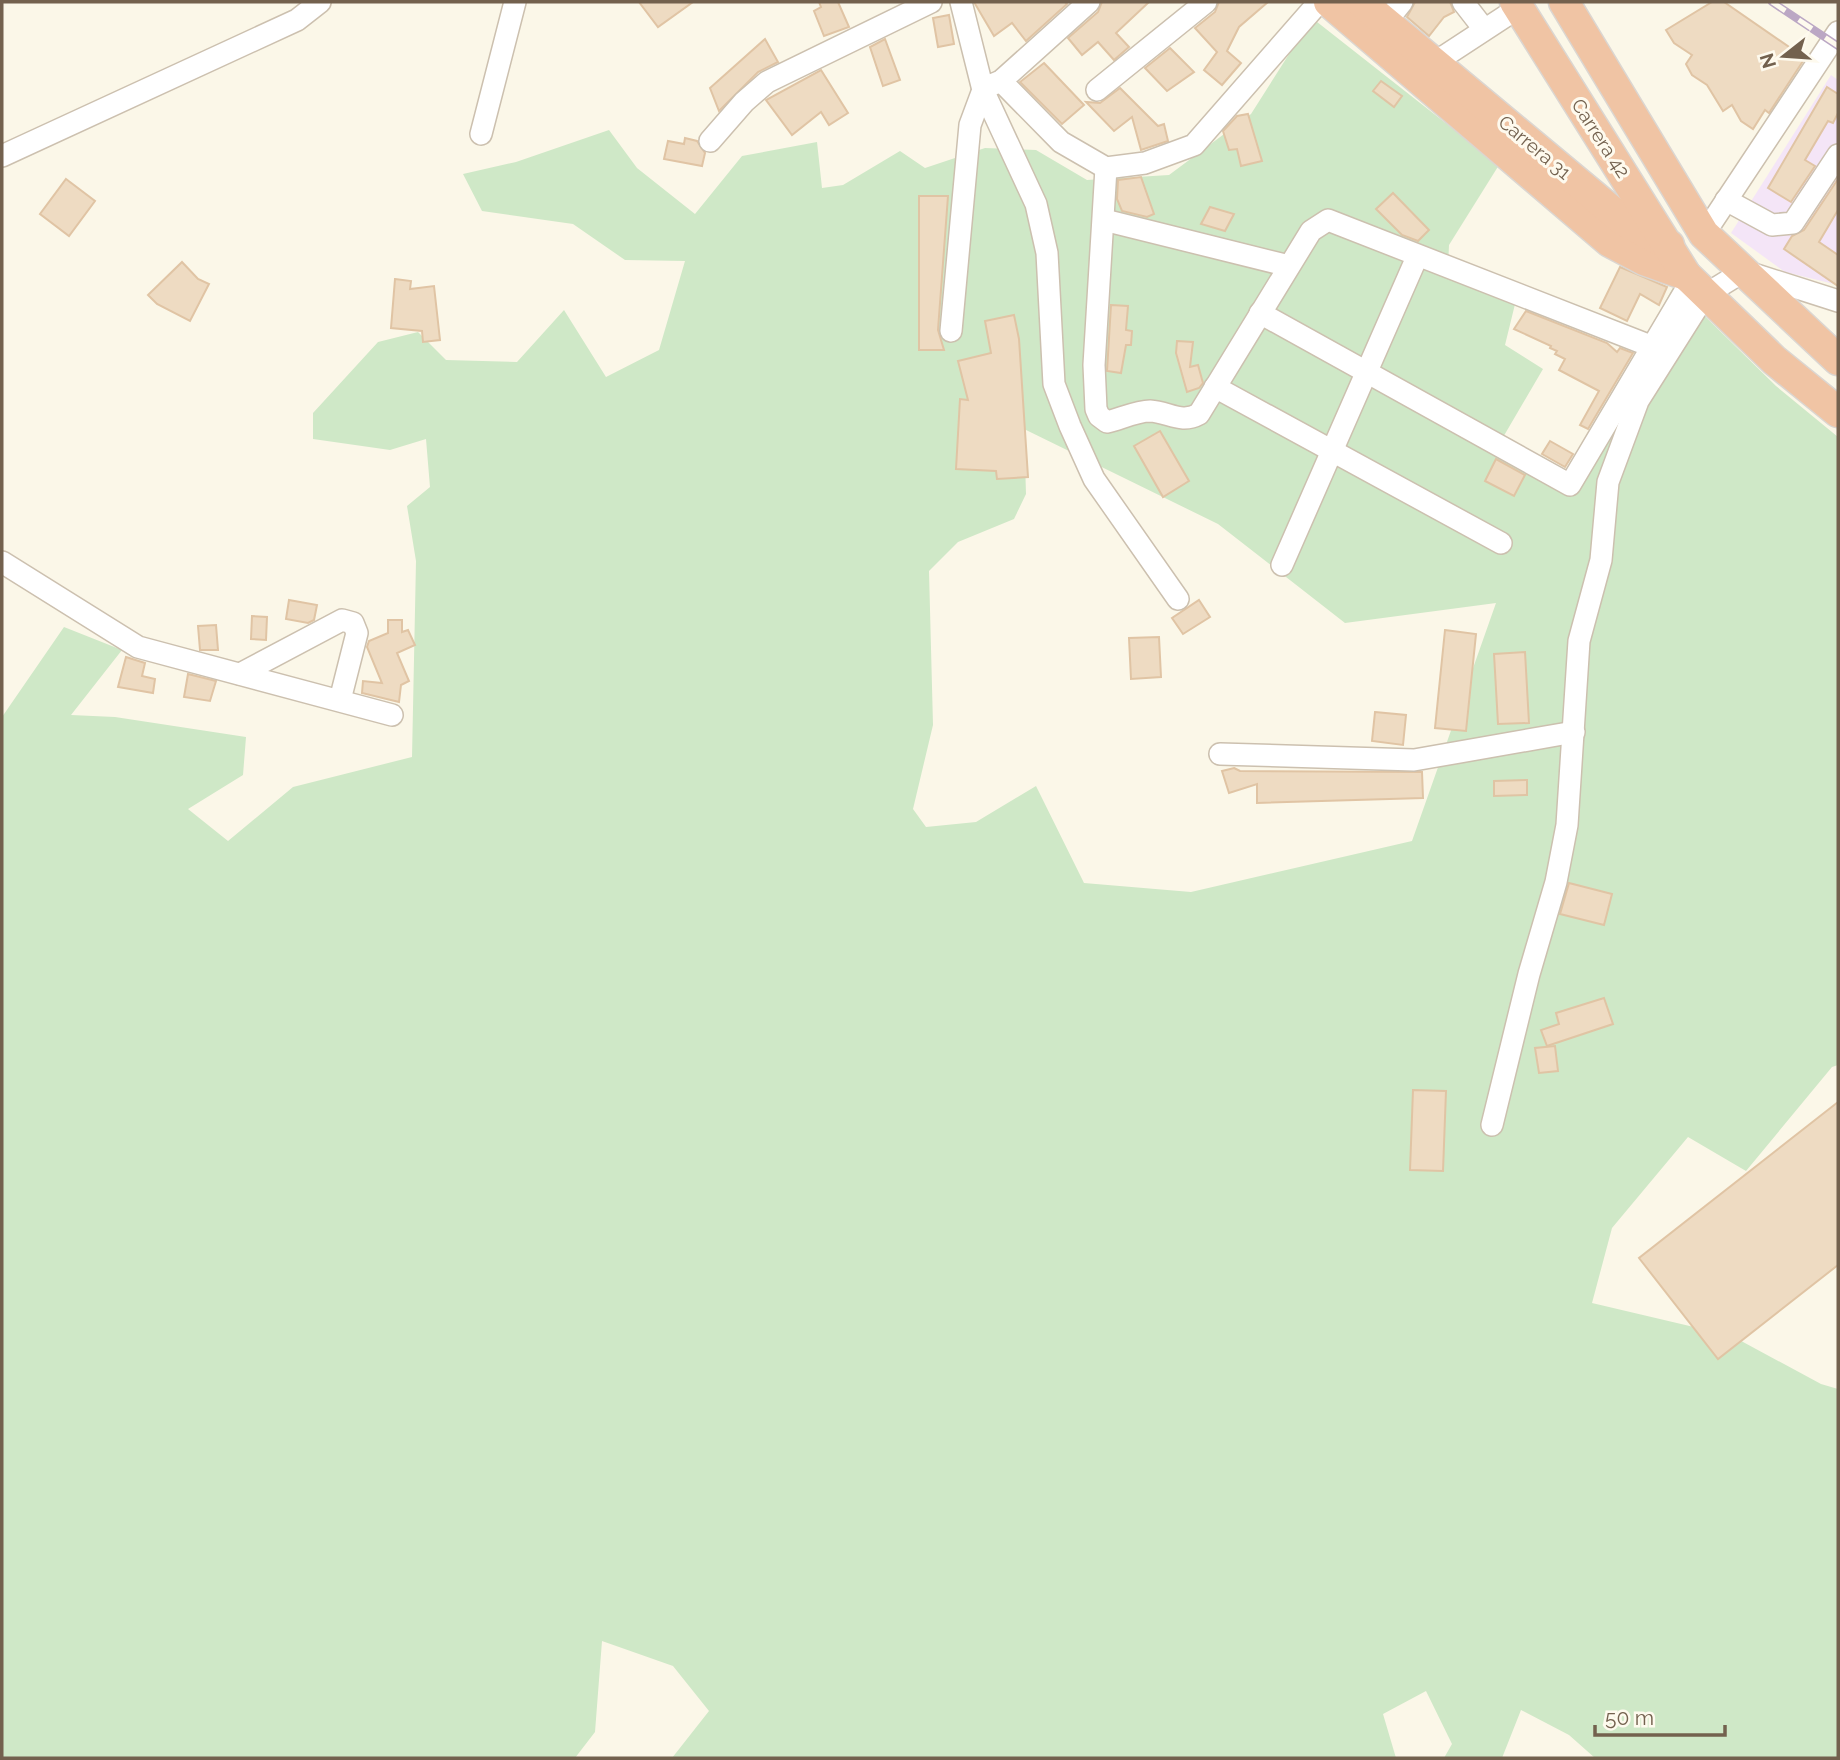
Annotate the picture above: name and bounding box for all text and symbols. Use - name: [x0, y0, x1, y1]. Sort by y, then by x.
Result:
- north arrow: [1749, 21, 1819, 91]
- text: N: [1755, 51, 1780, 71]
- street label: Carrera 42: [1567, 94, 1635, 182]
- street label: Carrera 31: [1494, 110, 1576, 184]
- scale bar: [1595, 1694, 1724, 1738]
- text: 50 m: [1605, 1705, 1654, 1730]

